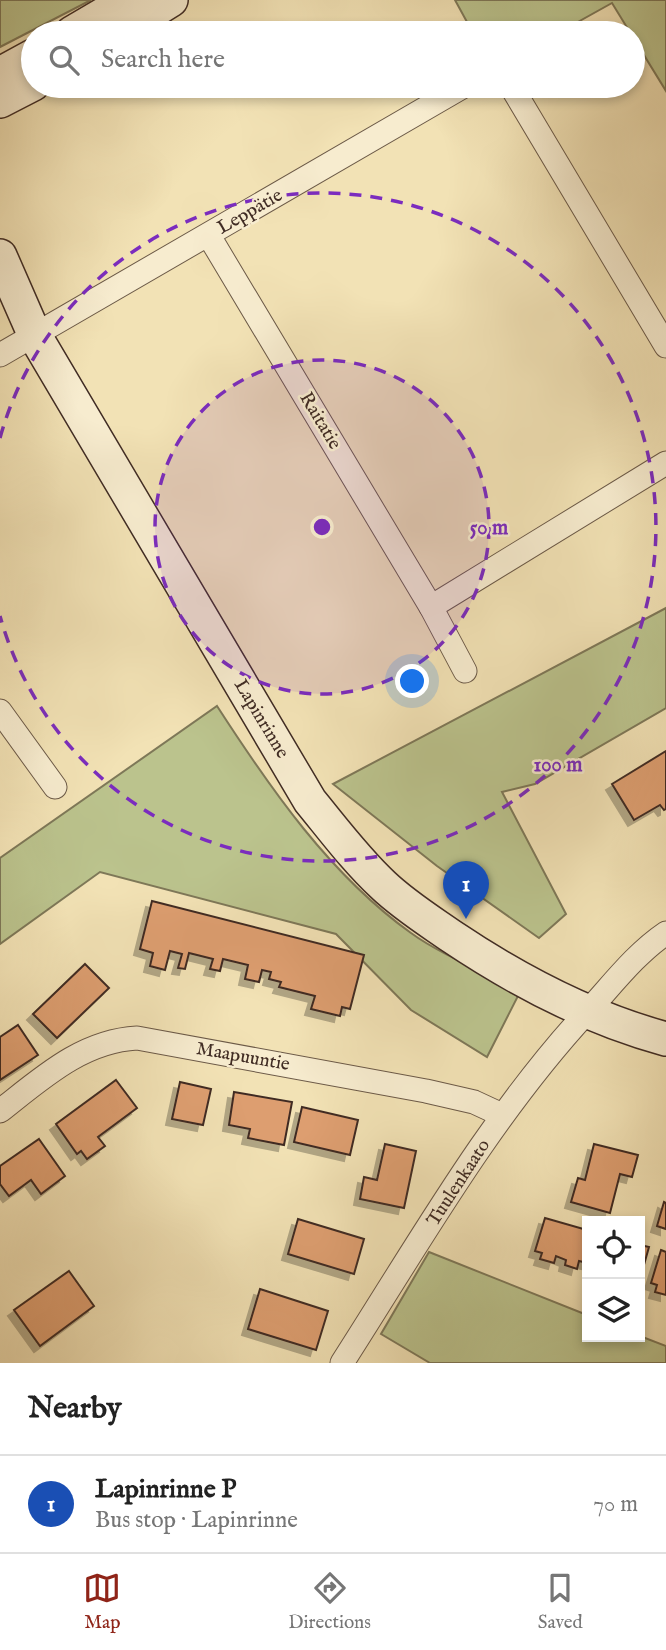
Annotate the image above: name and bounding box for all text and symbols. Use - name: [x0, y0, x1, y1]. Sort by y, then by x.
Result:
- search box: [21, 21, 645, 98]
- icon: search: [45, 41, 83, 79]
- text: Search here: [101, 43, 225, 76]
- street label: Leppätie: [213, 184, 287, 240]
- street label: Raitatie: [294, 388, 347, 454]
- centre of rings: [310, 515, 334, 539]
- text: 50 m: [470, 515, 509, 542]
- your location: [395, 664, 429, 698]
- street label: Lapinrinne: [228, 675, 294, 763]
- text: 100 m: [533, 752, 583, 779]
- pin: 1: [443, 861, 489, 919]
- street label: Maapuuntie: [194, 1037, 292, 1077]
- street label: Tuulenkaato: [422, 1135, 496, 1231]
- map controls: [582, 1216, 645, 1342]
- button: locate: [582, 1216, 645, 1279]
- button: layers: [582, 1279, 645, 1342]
- text: Nearby: [28, 1390, 121, 1428]
- text: Lapinrinne P: [95, 1473, 236, 1506]
- text: 1: [47, 1490, 55, 1519]
- text: 70 m: [593, 1490, 638, 1519]
- text: Bus stop · Lapinrinne: [95, 1506, 298, 1535]
- tab: Map: [83, 1569, 121, 1635]
- tab: Directions: [288, 1569, 371, 1635]
- tab: Saved: [538, 1569, 583, 1635]

